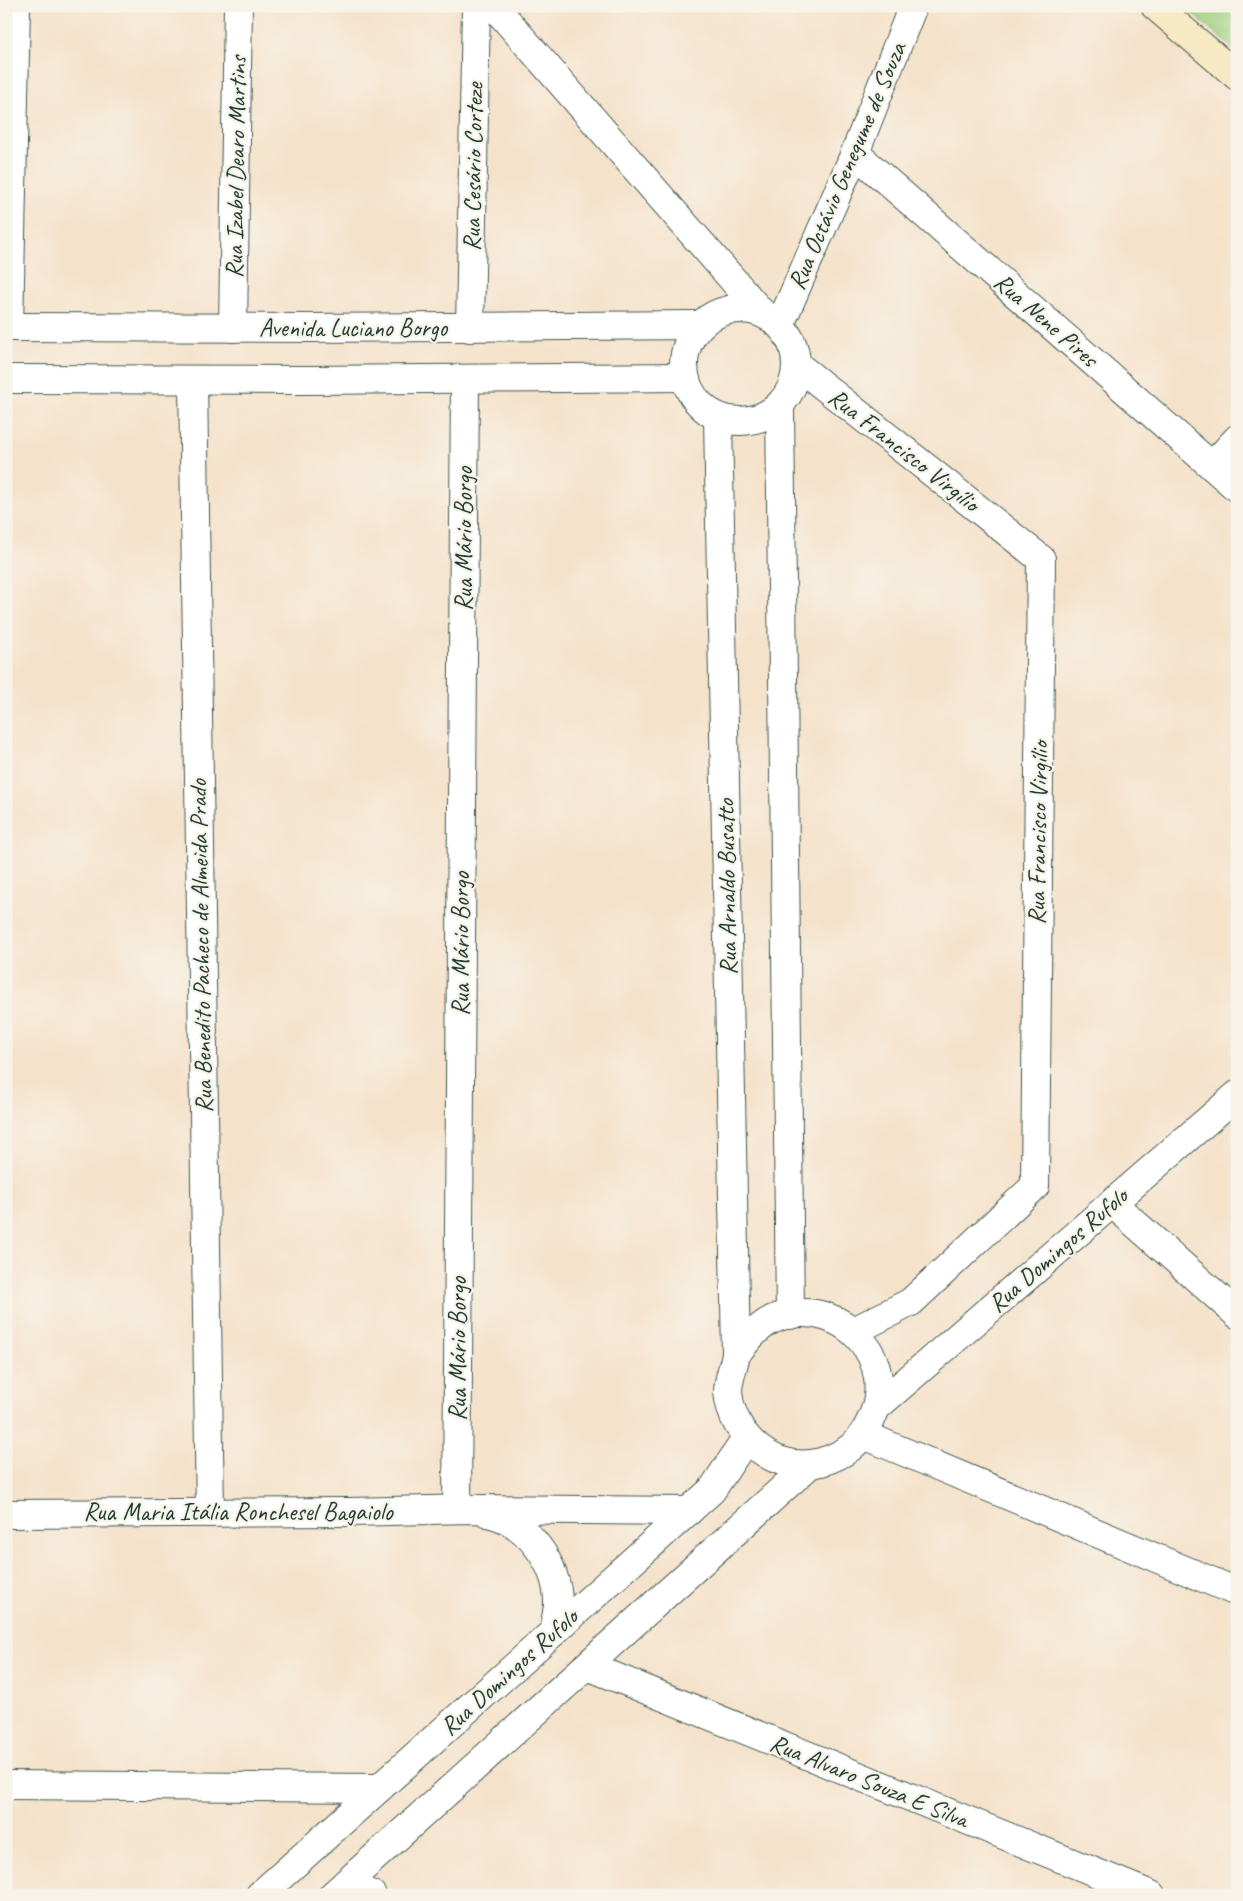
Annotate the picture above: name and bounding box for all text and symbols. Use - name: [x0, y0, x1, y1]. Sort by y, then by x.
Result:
- street label: Rua Octávio Genegume de Souza: [780, 36, 914, 294]
- street label: Rua Izabel Dearo Martins: [218, 53, 254, 278]
- street label: Rua Cesário Corteze: [456, 81, 490, 251]
- street label: Rua Nene Pires: [987, 266, 1107, 376]
- street label: Avenida Luciano Borgo: [259, 312, 448, 344]
- street label: Rua Francisco Virgílio: [822, 381, 989, 521]
- street label: Rua Mário Borgo: [448, 466, 480, 611]
- street label: Rua Francisco Virgílio: [1020, 738, 1056, 925]
- street label: Rua Benedito Pacheco de Almeida Prado: [182, 778, 220, 1113]
- street label: Rua Arnaldo Busatto: [709, 798, 745, 975]
- street label: Rua Mário Borgo: [445, 871, 477, 1016]
- street label: Rua Domingos Rufolo: [982, 1179, 1137, 1319]
- street label: Rua Mário Borgo: [442, 1276, 474, 1421]
- street label: Rua Maria Itália Ronchesel Bagaiolo: [83, 1496, 394, 1528]
- street label: Rua Domingos Rufolo: [433, 1600, 587, 1742]
- street label: Rua Alvaro Souza E Silva: [765, 1727, 975, 1836]

